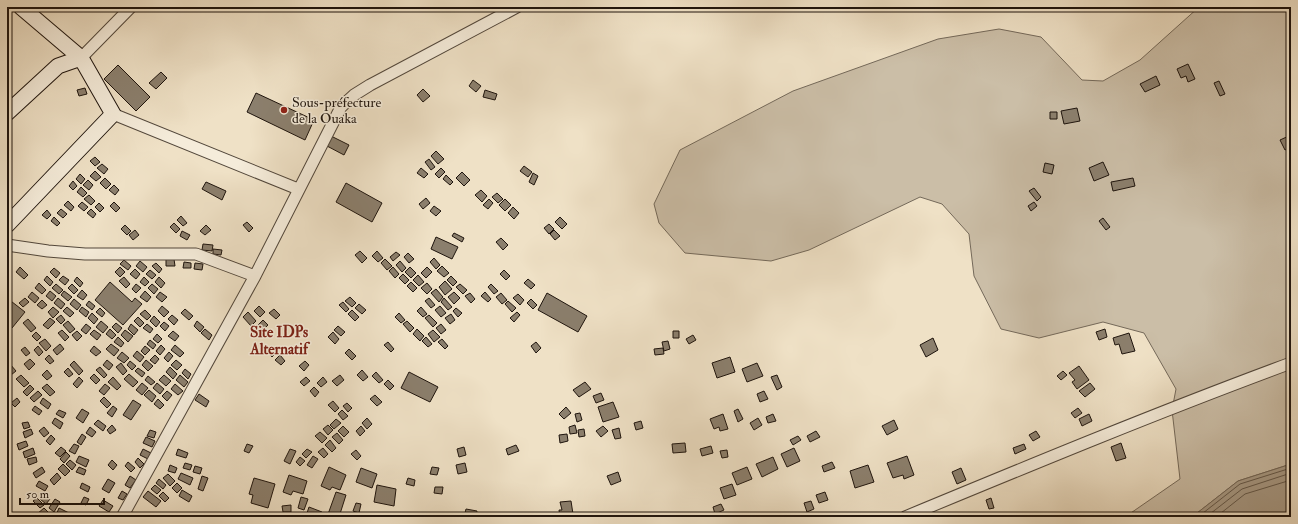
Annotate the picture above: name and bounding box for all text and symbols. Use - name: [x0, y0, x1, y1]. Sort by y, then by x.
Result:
- place label: Sous-préfecture de la Ouaka: [292, 94, 381, 127]
- marker: Sous-préfecture de la Ouaka: [279, 105, 289, 115]
- district label: Site IDPs Alternatif: [249, 323, 311, 359]
- scale bar: [20, 480, 104, 506]
- text: 50 m: [26, 487, 50, 502]

